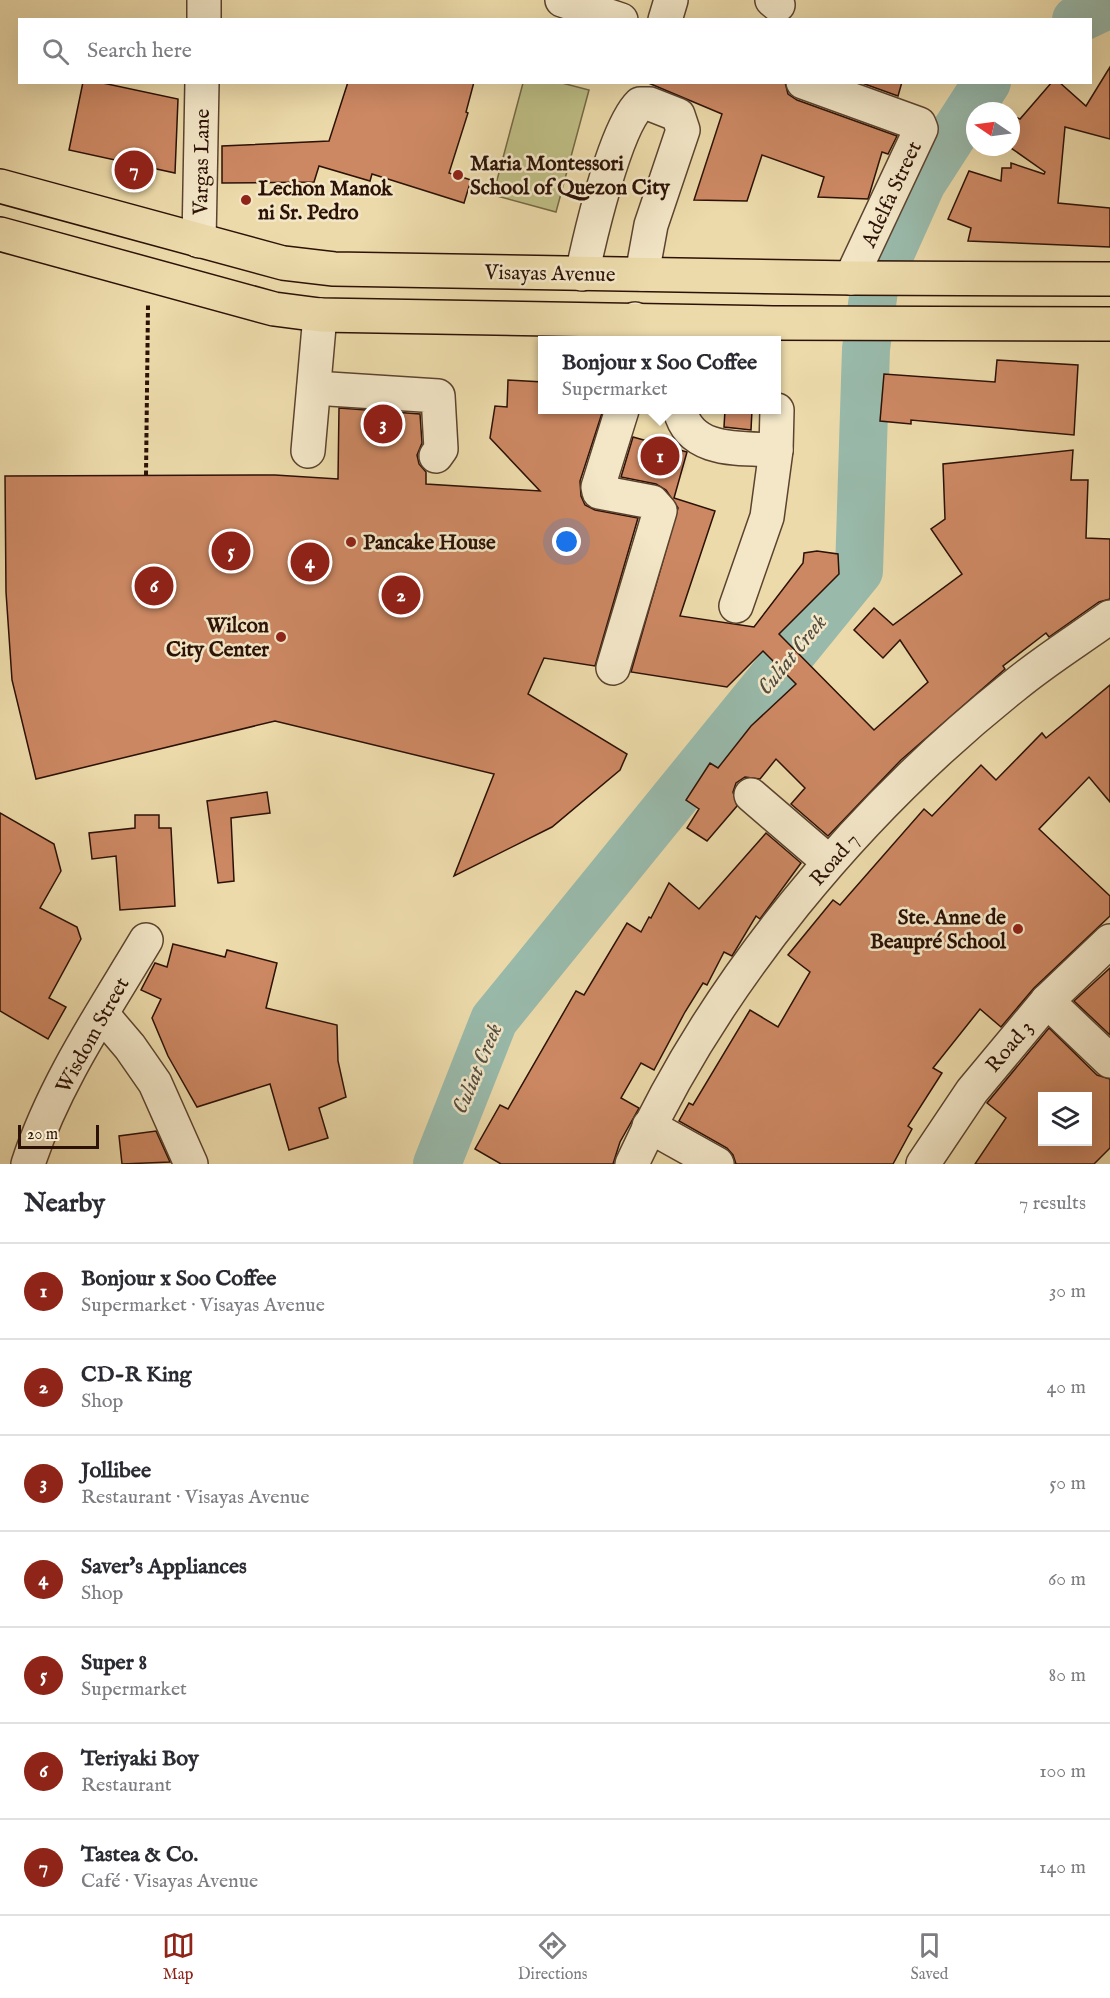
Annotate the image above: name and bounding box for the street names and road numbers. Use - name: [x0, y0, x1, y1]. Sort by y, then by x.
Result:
- street label: Vargas Lane: [188, 108, 217, 216]
- street label: Adelfa Street: [856, 137, 929, 253]
- street label: Visayas Avenue: [483, 260, 616, 289]
- street label: Road 7: [805, 828, 866, 892]
- street label: Wisdom Street: [50, 973, 136, 1098]
- street label: Road 3: [981, 1015, 1040, 1079]

